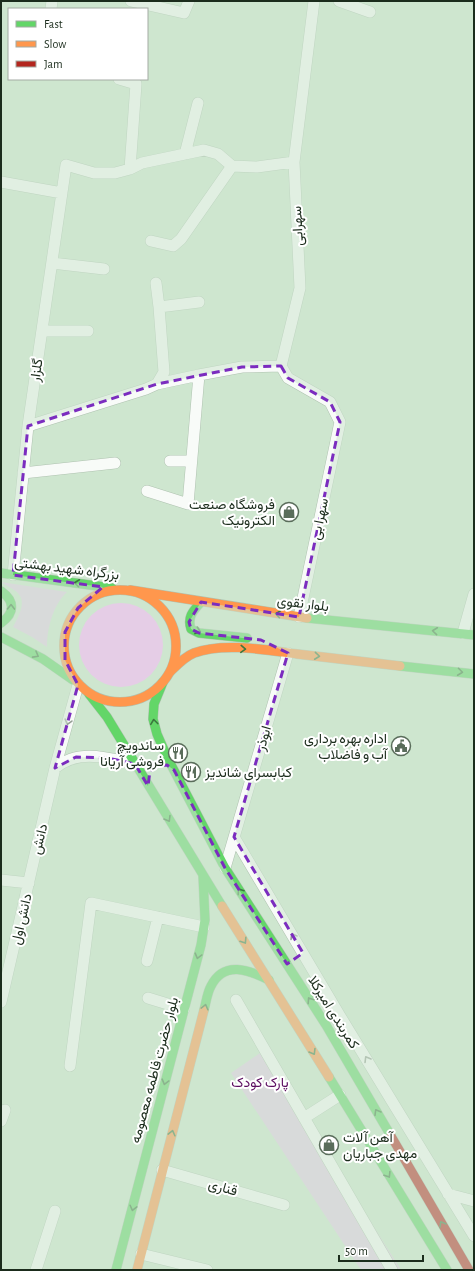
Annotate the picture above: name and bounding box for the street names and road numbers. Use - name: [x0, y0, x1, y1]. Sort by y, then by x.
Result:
- street label: سهرابی: [290, 205, 307, 246]
- street label: گلزار: [27, 358, 47, 384]
- street label: سهرا بی: [309, 497, 332, 542]
- street label: بزرگراه شهید بهشتی: [14, 555, 120, 583]
- street label: بلوار نقوی: [276, 594, 330, 615]
- street label: ابوذر: [253, 724, 275, 754]
- street label: دانش: [30, 822, 51, 856]
- street label: دانش اول: [9, 892, 37, 947]
- street label: کمربندی امیرکلا: [304, 974, 361, 1052]
- street label: بلوار حضرت فاطمه معصومه: [129, 996, 182, 1145]
- street label: قناری: [206, 1177, 239, 1200]

